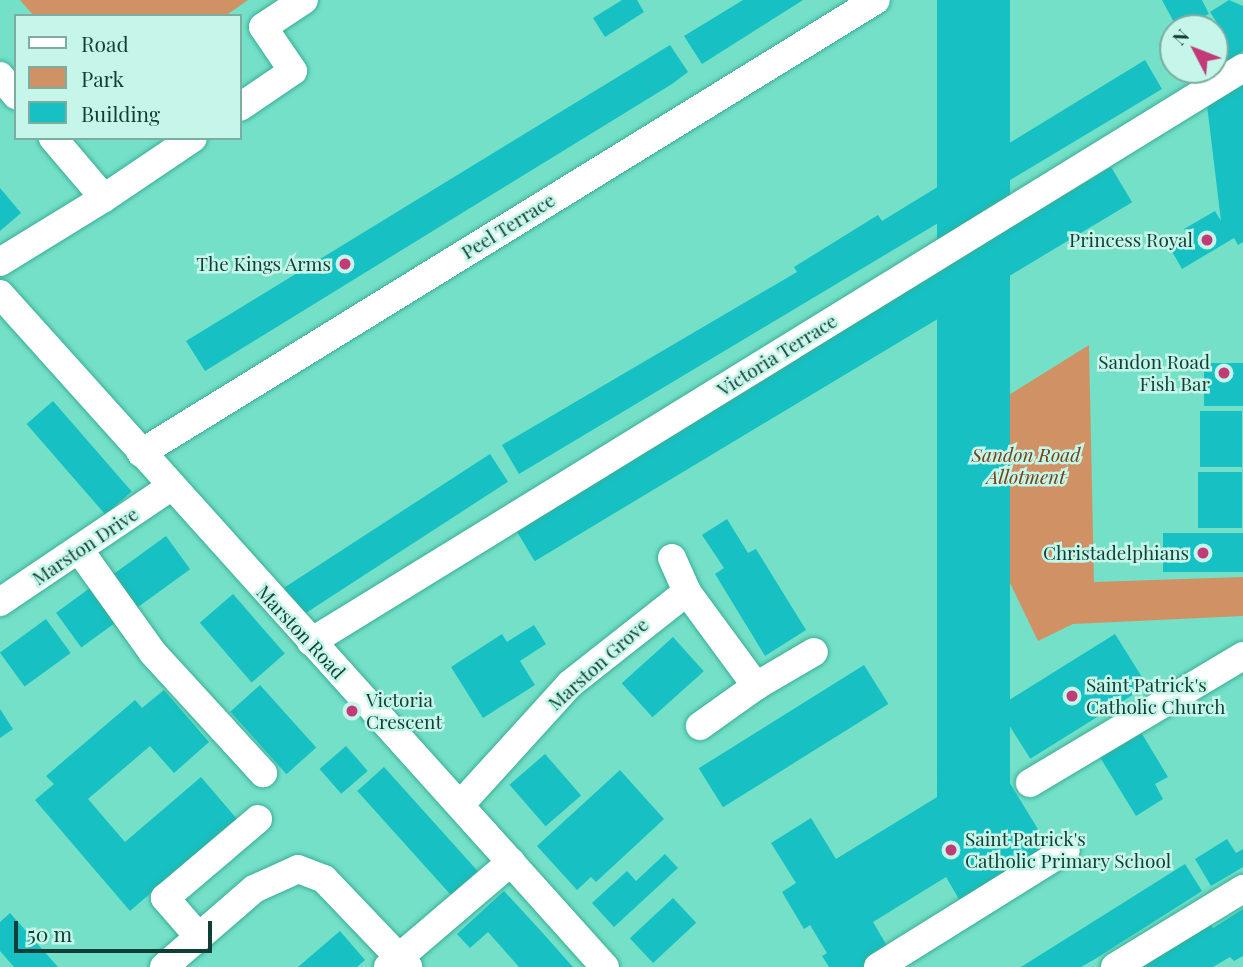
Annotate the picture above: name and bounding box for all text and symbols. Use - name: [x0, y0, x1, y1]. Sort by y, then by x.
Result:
- legend: [14, 14, 242, 140]
- north arrow: [1159, 14, 1229, 84]
- text: N: [1166, 22, 1194, 50]
- text: Road: [81, 29, 129, 57]
- text: Park: [81, 64, 124, 92]
- text: Building: [81, 99, 160, 127]
- street label: Peel Terrace: [457, 188, 559, 264]
- place label: Princess Royal: [1069, 229, 1193, 251]
- marker: Princess Royal: [1199, 232, 1215, 248]
- place label: The Kings Arms: [196, 253, 331, 275]
- marker: The Kings Arms: [337, 256, 353, 272]
- street label: Victoria Terrace: [713, 309, 841, 401]
- place label: Sandon Road Fish Bar: [1098, 351, 1210, 395]
- marker: Sandon Road Fish Bar: [1216, 365, 1232, 381]
- park label: Sandon Road Allotment: [971, 444, 1081, 488]
- street label: Marston Drive: [28, 502, 142, 590]
- place label: Christadelphians: [1043, 542, 1189, 564]
- marker: Christadelphians: [1195, 545, 1211, 561]
- street label: Marston Road: [252, 581, 350, 683]
- street label: Marston Grove: [543, 613, 653, 715]
- place label: Saint Patrick's Catholic Church: [1086, 674, 1225, 718]
- marker: Saint Patrick's Catholic Church: [1064, 688, 1080, 704]
- place label: Victoria Crescent: [366, 689, 442, 733]
- marker: Victoria Crescent: [344, 703, 360, 719]
- place label: Saint Patrick's Catholic Primary School: [965, 828, 1172, 872]
- marker: Saint Patrick's Catholic Primary School: [943, 842, 959, 858]
- scale bar: [18, 908, 215, 952]
- text: 50 m: [27, 919, 72, 947]

